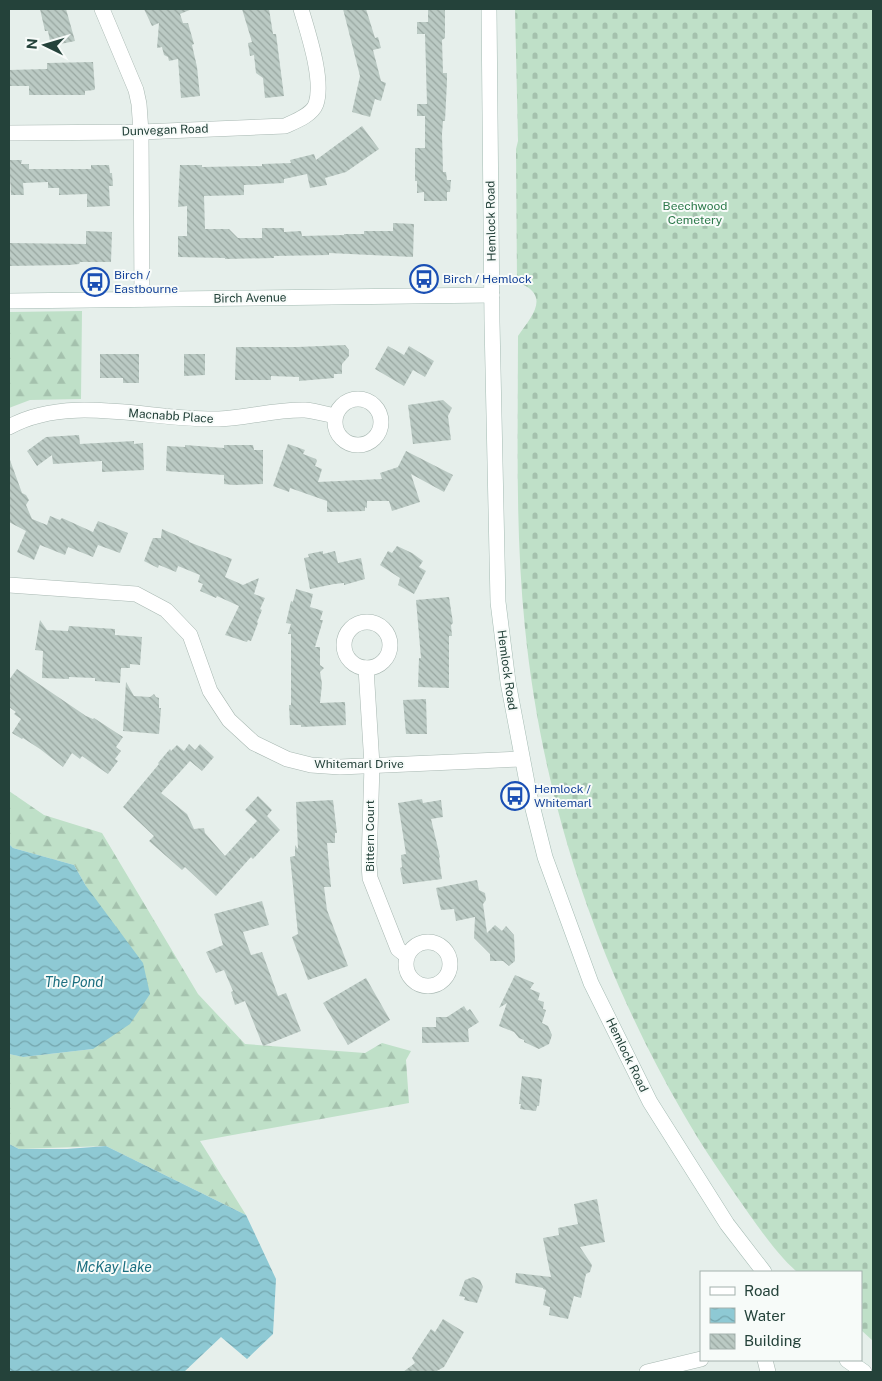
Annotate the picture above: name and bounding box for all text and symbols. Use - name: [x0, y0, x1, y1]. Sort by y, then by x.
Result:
- north arrow: [20, 20, 70, 70]
- text: N: [24, 38, 40, 50]
- street label: Dunvegan Road: [121, 121, 209, 139]
- street label: Hemlock Road: [483, 180, 499, 262]
- park label: Beechwood Cemetery: [663, 199, 727, 227]
- bus stop icon: Birch / Hemlock: [409, 264, 439, 294]
- bus stop icon: Birch / Eastbourne: [80, 267, 110, 297]
- place label: Birch / Eastbourne: [114, 268, 178, 296]
- place label: Birch / Hemlock: [443, 272, 532, 286]
- street label: Birch Avenue: [213, 290, 287, 306]
- street label: Macnabb Place: [128, 406, 214, 426]
- street label: Hemlock Road: [494, 629, 520, 711]
- street label: Whitemarl Drive: [314, 757, 404, 771]
- bus stop icon: Hemlock / Whitemarl: [500, 781, 530, 811]
- place label: Hemlock / Whitemarl: [534, 782, 592, 810]
- street label: Bittern Court: [363, 800, 377, 872]
- water label: The Pond: [45, 974, 103, 990]
- street label: Hemlock Road: [603, 1016, 651, 1094]
- water label: McKay Lake: [76, 1259, 152, 1275]
- legend: [700, 1271, 862, 1361]
- text: Road: [744, 1282, 780, 1299]
- text: Water: [744, 1307, 786, 1324]
- text: Building: [744, 1332, 802, 1349]

